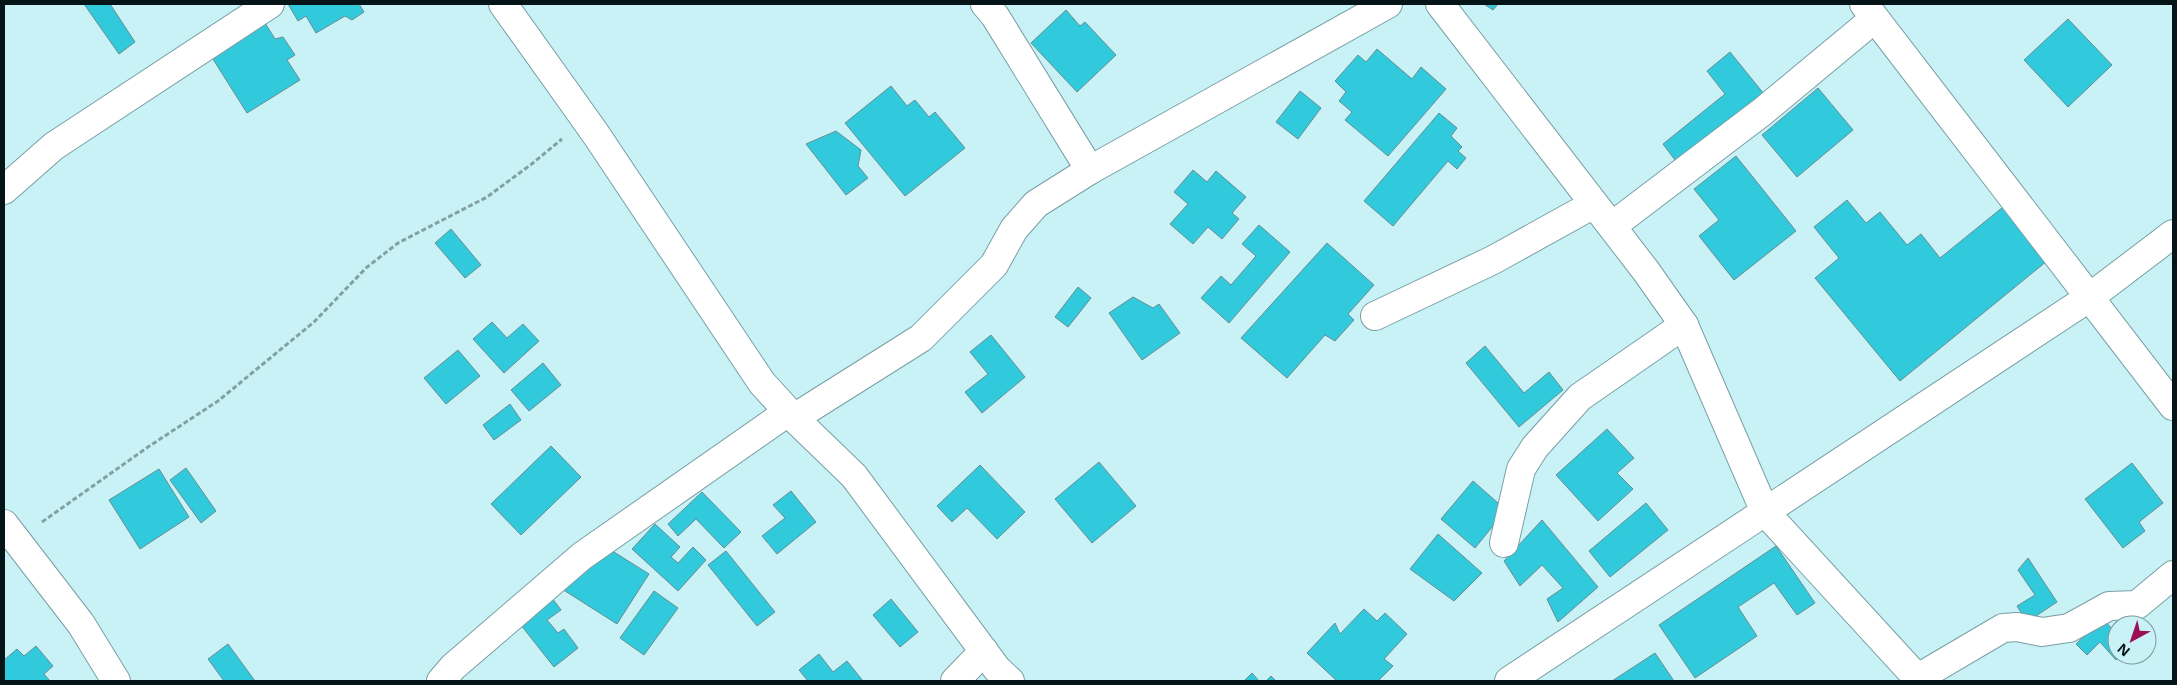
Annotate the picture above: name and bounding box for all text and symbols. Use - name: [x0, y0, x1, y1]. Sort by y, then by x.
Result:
- north arrow: [2107, 615, 2157, 665]
- text: N: [2113, 639, 2134, 661]

